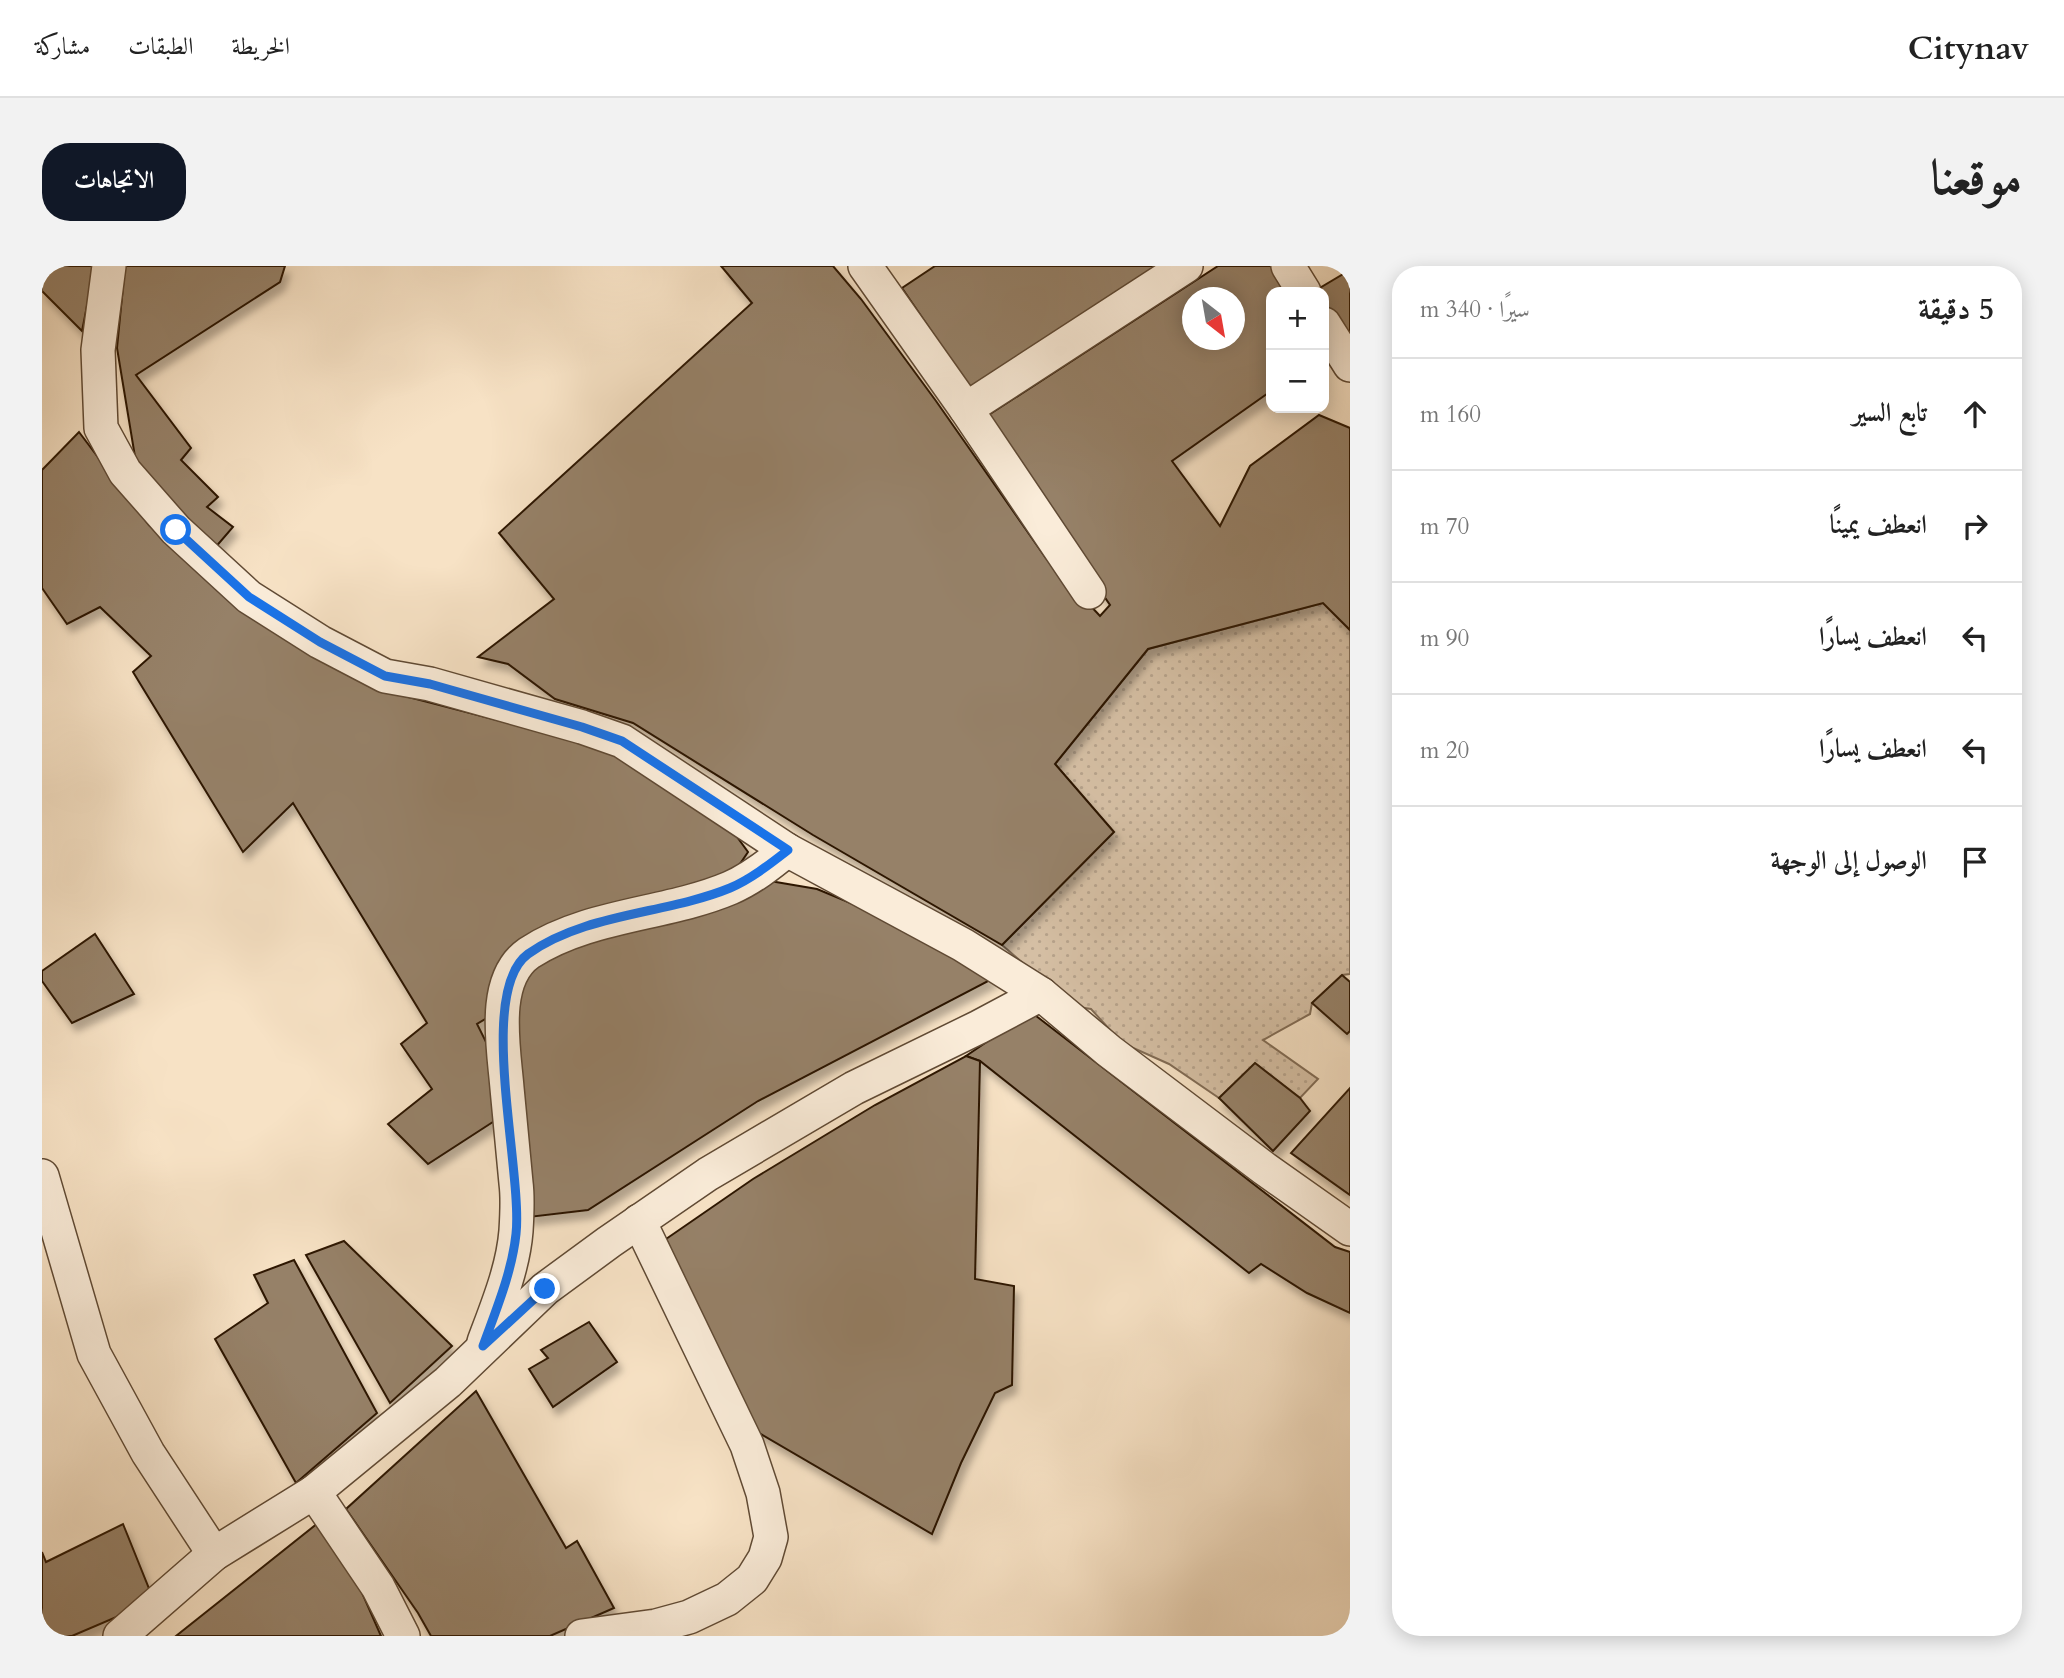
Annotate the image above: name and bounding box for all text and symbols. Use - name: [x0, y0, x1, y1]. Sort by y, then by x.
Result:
- text: Citynav: [1908, 26, 2029, 71]
- text: مشاركة: [35, 30, 90, 63]
- text: الطبقات: [128, 30, 194, 63]
- text: الخريطة: [232, 30, 290, 63]
- button: الاتجاهات: [42, 143, 186, 221]
- text: موقعنا: [1930, 145, 2022, 212]
- north arrow: [1182, 287, 1245, 350]
- map controls: [1266, 287, 1329, 413]
- button: +: [1266, 287, 1329, 350]
- text: 5 دقيقة: [1918, 289, 1994, 330]
- text: سيرًا · 340 m: [1420, 294, 1530, 325]
- button: −: [1266, 350, 1329, 413]
- text: تابع السير: [1852, 395, 1927, 430]
- icon: ahead: [1956, 395, 1994, 433]
- text: 160 m: [1420, 399, 1481, 430]
- text: انعطف يمينًا: [1829, 507, 1927, 542]
- icon: right: [1956, 507, 1994, 545]
- text: 70 m: [1420, 511, 1469, 542]
- route start: [160, 514, 191, 545]
- text: انعطف يسارًا: [1819, 619, 1927, 654]
- icon: left: [1956, 619, 1994, 657]
- text: 90 m: [1420, 623, 1469, 654]
- text: انعطف يسارًا: [1819, 731, 1927, 766]
- icon: left: [1956, 731, 1994, 769]
- text: 20 m: [1420, 735, 1469, 766]
- text: الوصول إلى الوجهة: [1771, 843, 1927, 878]
- icon: arrive: [1956, 843, 1994, 881]
- route end: [529, 1273, 560, 1304]

